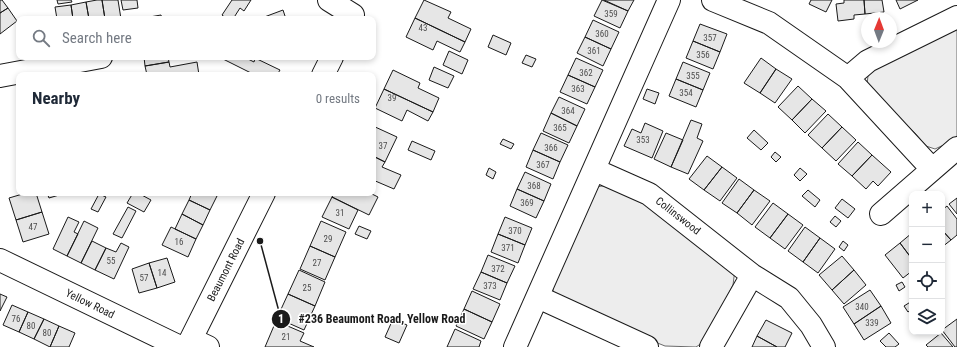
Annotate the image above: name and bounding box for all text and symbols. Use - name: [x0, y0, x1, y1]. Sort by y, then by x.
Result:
- house number: 359: [604, 9, 618, 19]
- north arrow: [861, 12, 897, 48]
- search box: [16, 16, 376, 60]
- house number: 43: [419, 23, 427, 33]
- icon: search: [30, 27, 52, 49]
- text: Search here: [62, 29, 132, 47]
- house number: 360: [595, 29, 609, 39]
- house number: 357: [703, 33, 717, 43]
- house number: 361: [587, 46, 601, 56]
- house number: 356: [696, 50, 710, 60]
- house number: 362: [579, 68, 593, 78]
- house number: 355: [686, 71, 700, 81]
- house number: 363: [571, 84, 585, 94]
- text: Nearby: [32, 88, 80, 108]
- house number: 354: [679, 88, 693, 98]
- text: 0 results: [316, 91, 360, 106]
- house number: 39: [388, 93, 396, 103]
- house number: 364: [561, 106, 575, 116]
- house number: 365: [553, 123, 567, 133]
- house number: 353: [636, 135, 650, 145]
- house number: 37: [379, 141, 388, 151]
- house number: 366: [544, 143, 558, 153]
- house number: 367: [536, 160, 550, 170]
- house number: 368: [527, 181, 541, 191]
- map controls: [909, 191, 945, 335]
- button: +: [909, 191, 945, 227]
- street label: Collinswood: [653, 194, 703, 238]
- house number: 369: [520, 198, 534, 208]
- house number: 31: [336, 208, 344, 218]
- house number: 47: [29, 222, 38, 232]
- house number: 370: [508, 226, 522, 236]
- button: −: [909, 227, 945, 263]
- house number: 29: [324, 234, 332, 244]
- street label: Beaumont Road: [205, 236, 247, 304]
- house number: 16: [175, 237, 183, 247]
- house number: 371: [501, 243, 515, 253]
- house number: 55: [107, 256, 116, 266]
- house number: 27: [313, 258, 322, 268]
- button: locate: [909, 263, 945, 299]
- house number: 372: [491, 264, 505, 274]
- house number: 14: [158, 268, 167, 278]
- house number: 57: [140, 273, 149, 283]
- house number: 373: [483, 281, 497, 291]
- house number: 25: [303, 283, 312, 293]
- street label: Yellow Road: [63, 287, 117, 321]
- button: layers: [909, 299, 945, 335]
- house number: 340: [855, 302, 869, 312]
- callout: #236 Beaumont Road, Yellow Road: [271, 307, 473, 331]
- text: 1: [278, 312, 284, 326]
- text: #236 Beaumont Road, Yellow Road: [299, 312, 466, 326]
- house number: 76: [12, 314, 20, 324]
- house number: 339: [865, 318, 879, 328]
- house number: 80: [27, 321, 35, 331]
- house number: 80: [43, 328, 51, 338]
- house number: 21: [282, 332, 290, 342]

